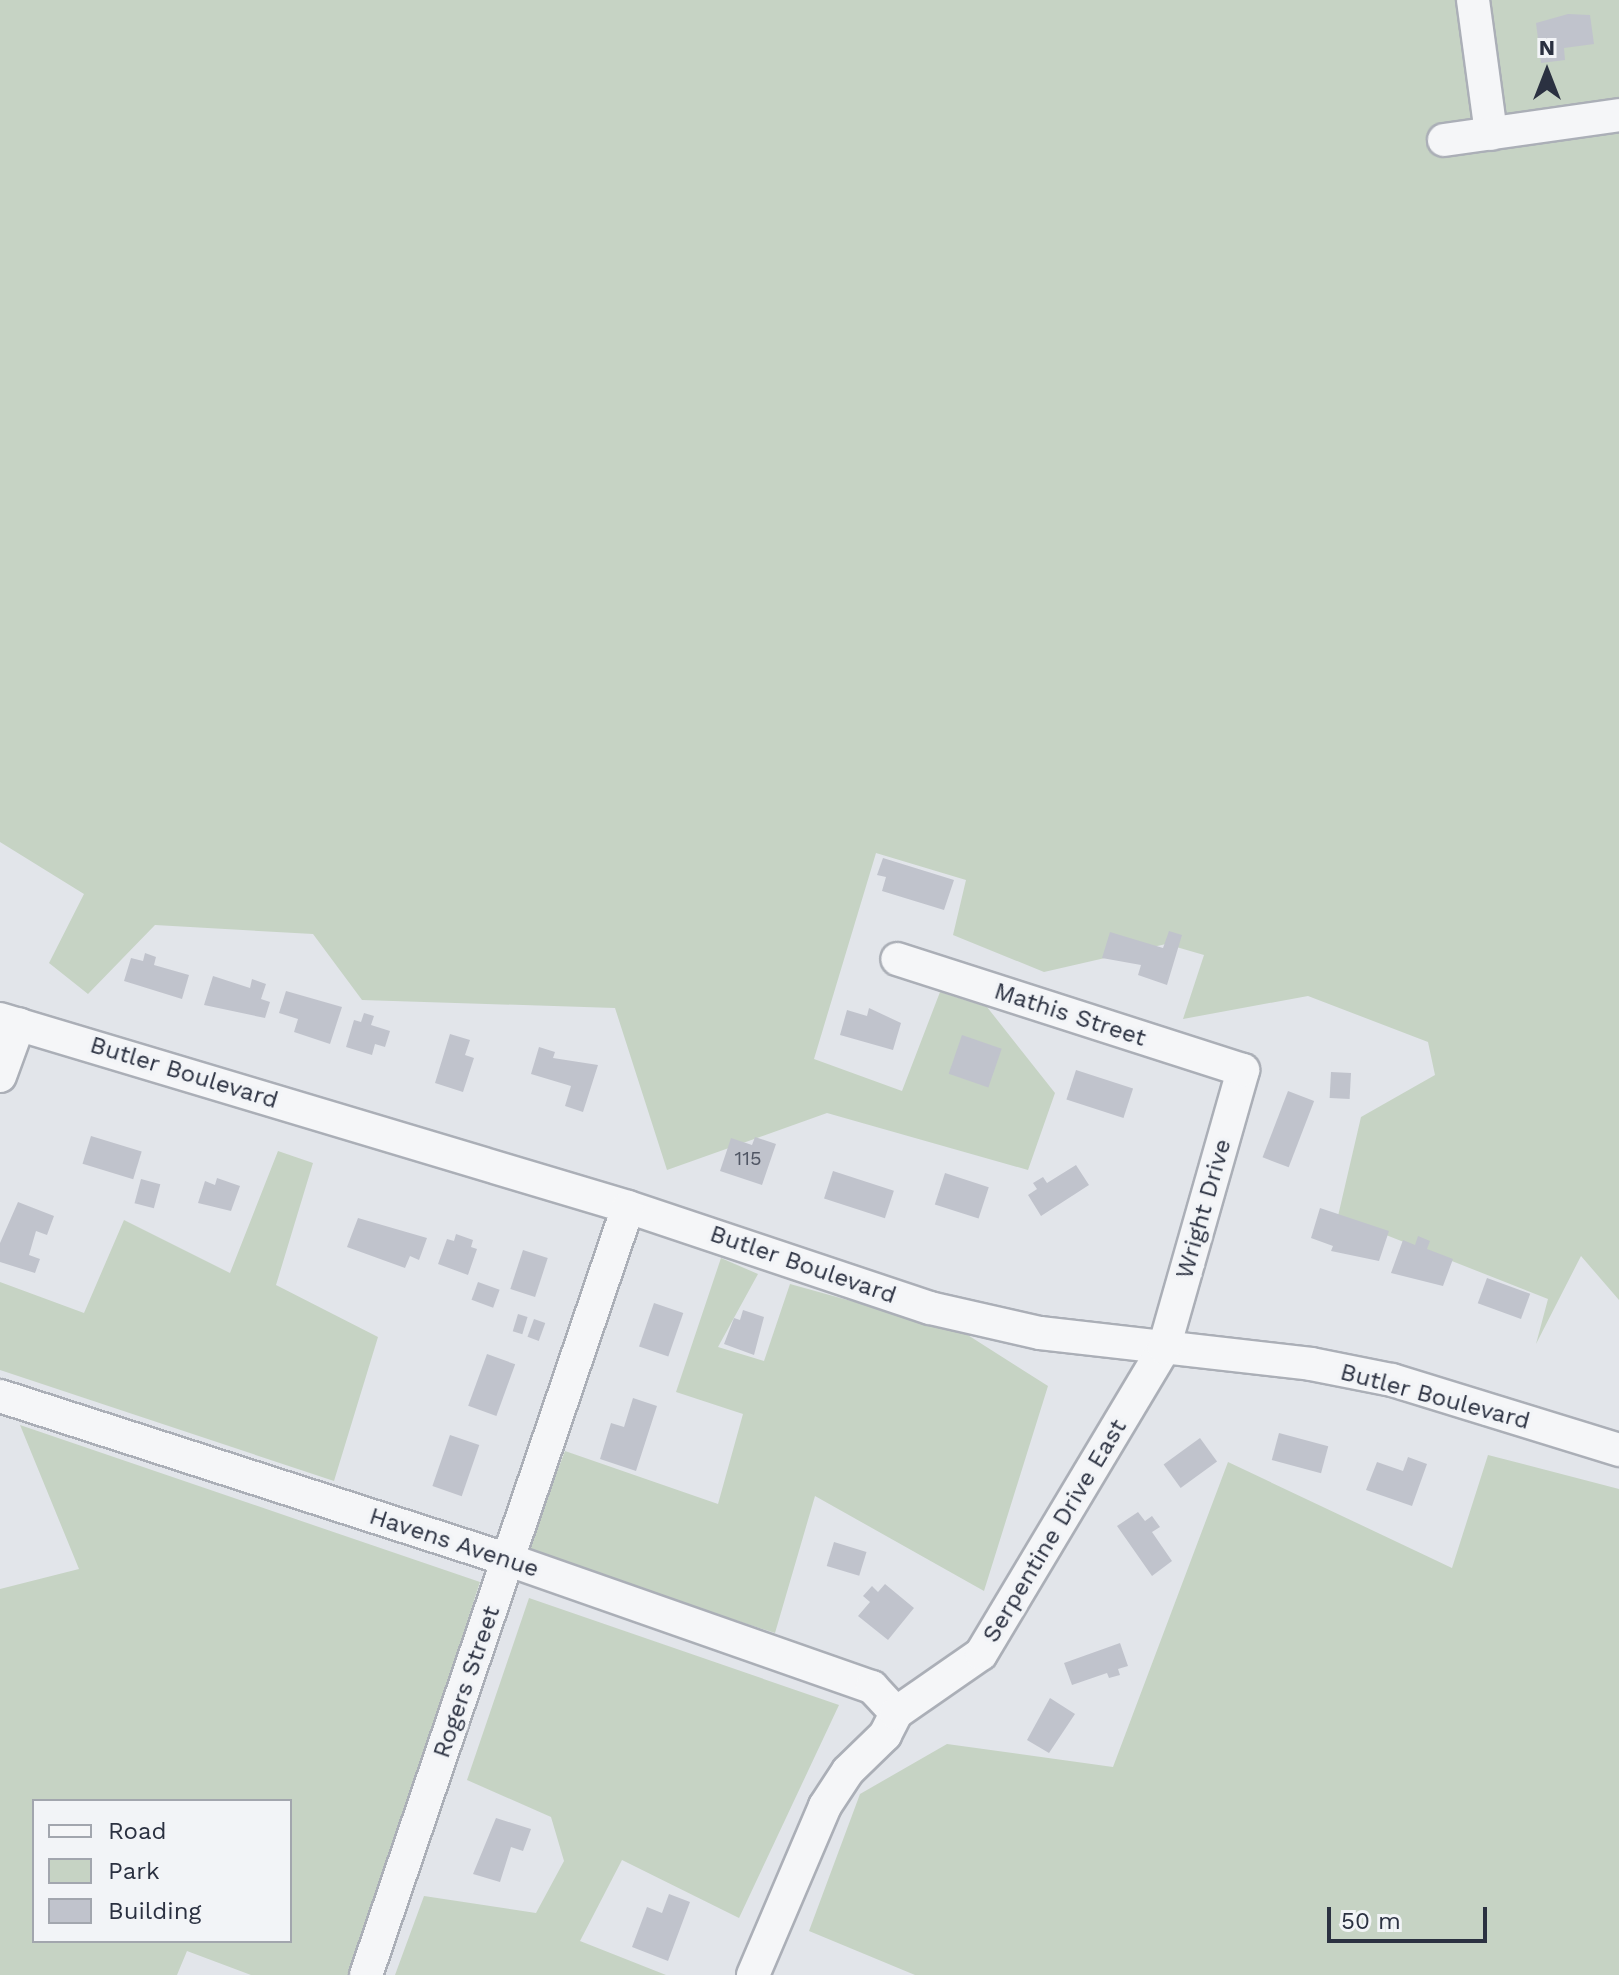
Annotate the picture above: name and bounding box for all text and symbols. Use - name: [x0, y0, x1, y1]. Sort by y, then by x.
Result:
- north arrow: [1507, 32, 1587, 112]
- text: N: [1539, 35, 1555, 60]
- street label: Mathis Street: [991, 977, 1149, 1053]
- street label: Butler Boulevard: [86, 1031, 282, 1115]
- street label: Wright Drive: [1170, 1136, 1238, 1282]
- house number: 115: [734, 1146, 762, 1170]
- street label: Butler Boulevard: [706, 1220, 900, 1310]
- street label: Butler Boulevard: [1337, 1358, 1533, 1436]
- street label: Serpentine Drive East: [977, 1414, 1133, 1648]
- street label: Havens Avenue: [365, 1502, 543, 1584]
- street label: Rogers Street: [428, 1602, 506, 1762]
- legend: [32, 1799, 292, 1943]
- text: Road: [108, 1817, 167, 1845]
- text: Park: [108, 1857, 160, 1885]
- scale bar: [1331, 1891, 1491, 1941]
- text: Building: [108, 1897, 201, 1925]
- text: 50 m: [1341, 1907, 1401, 1935]

